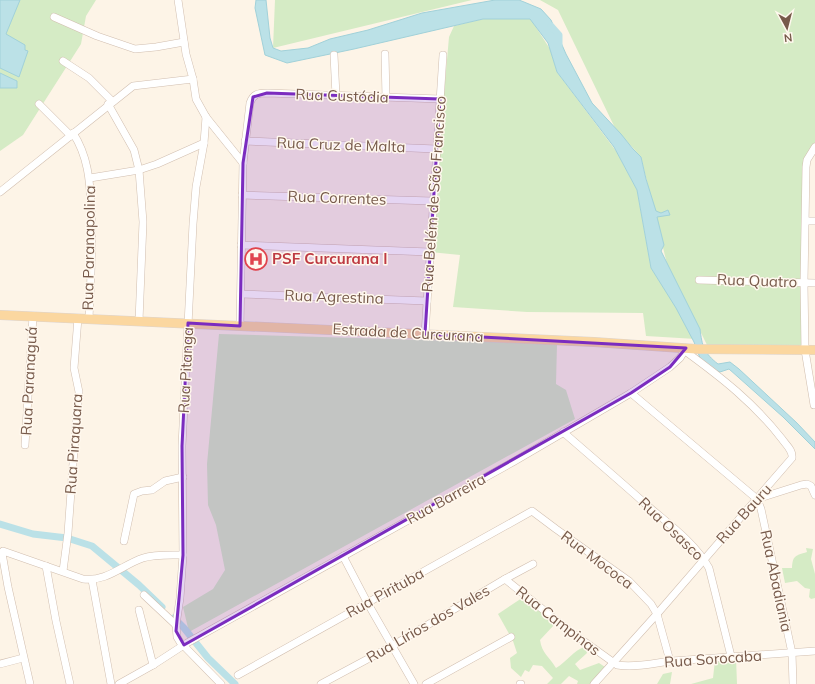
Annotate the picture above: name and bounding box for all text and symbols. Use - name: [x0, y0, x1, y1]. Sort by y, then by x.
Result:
- north arrow: [767, 8, 807, 48]
- text: N: [783, 30, 793, 45]
- street label: Rua Custódia: [295, 84, 389, 107]
- street label: Rua Belém de São Francisco: [417, 95, 450, 293]
- street label: Rua Cruz de Malta: [276, 133, 406, 156]
- street label: Rua Paranapolina: [78, 185, 99, 311]
- street label: Rua Correntes: [287, 186, 387, 209]
- hospital icon: PSF Curcurana I: [243, 246, 269, 272]
- place label: PSF Curcurana I: [272, 249, 388, 268]
- street label: Rua Quatro: [717, 270, 798, 291]
- street label: Rua Agrestina: [284, 285, 384, 308]
- street label: Estrada de Curcurana: [332, 319, 484, 346]
- street label: Rua Paranaguá: [16, 326, 41, 436]
- street label: Rua Pitanga: [174, 326, 197, 414]
- street label: Rua Piraquara: [61, 393, 86, 495]
- street label: Rua Barreira: [403, 469, 489, 528]
- street label: Rua Bauru: [712, 480, 775, 547]
- street label: Rua Osasco: [635, 493, 708, 564]
- street label: Rua Mococa: [557, 526, 637, 593]
- street label: Rua Abadiania: [756, 528, 797, 634]
- street label: Rua Pirituba: [342, 563, 427, 622]
- street label: Rua Lírios dos Vales: [363, 581, 493, 667]
- street label: Rua Campinas: [512, 582, 604, 659]
- street label: Rua Sorocaba: [663, 646, 763, 671]

